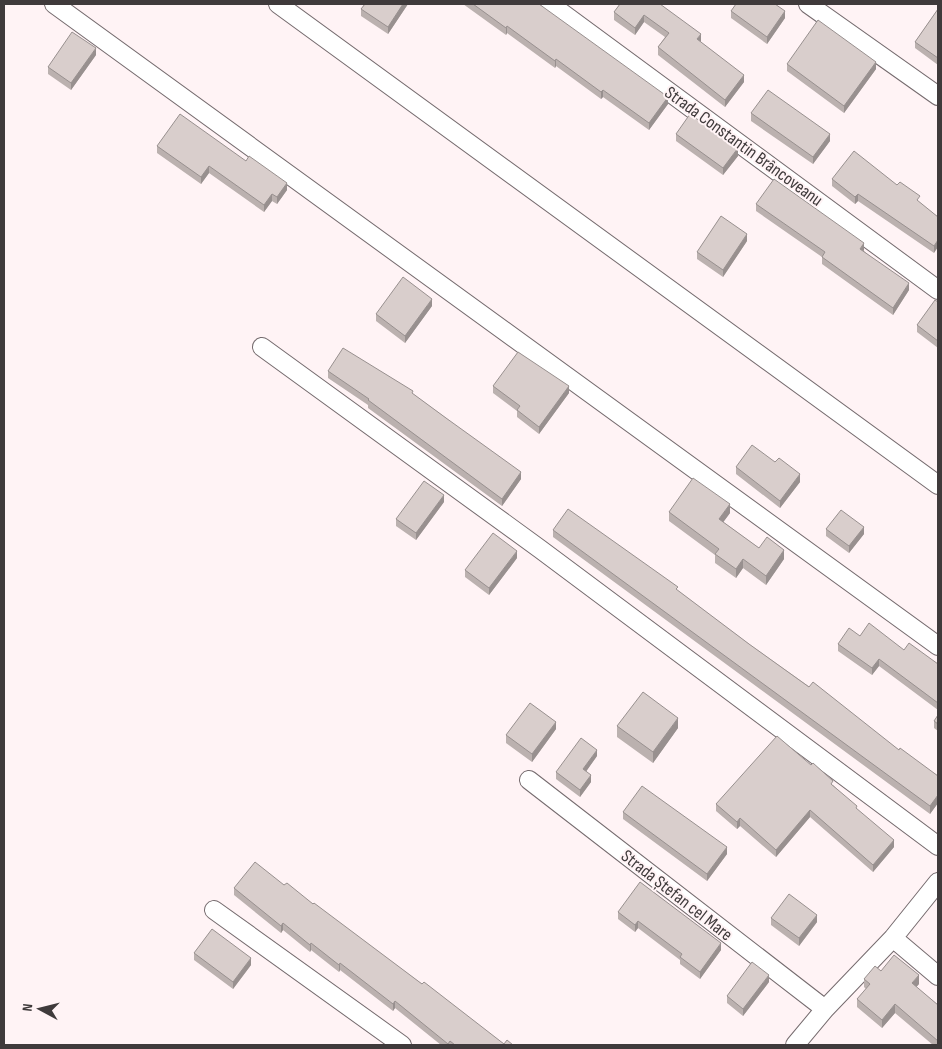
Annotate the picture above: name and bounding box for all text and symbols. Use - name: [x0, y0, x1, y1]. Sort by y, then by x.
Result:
- street label: Strada Constantin Brâncoveanu: [661, 82, 827, 211]
- street label: Strada Ștefan cel Mare: [617, 845, 737, 945]
- north arrow: [15, 984, 65, 1034]
- text: N: [19, 1003, 36, 1012]

